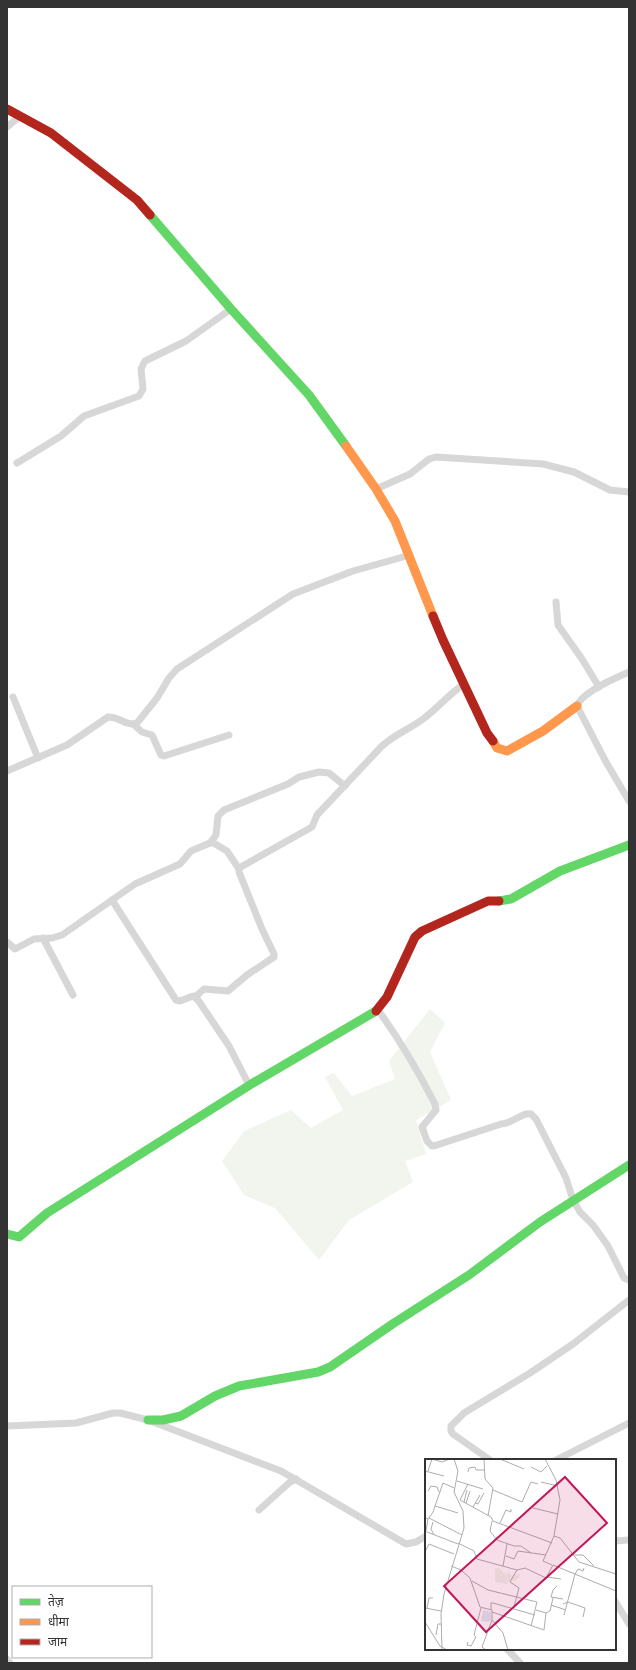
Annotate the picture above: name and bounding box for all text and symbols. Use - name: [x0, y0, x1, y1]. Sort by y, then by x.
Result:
- inset map: [425, 1459, 616, 1650]
- legend: [12, 1586, 152, 1658]
- text: तेज़: [48, 1594, 65, 1609]
- text: धीमा: [48, 1614, 70, 1629]
- text: जाम: [48, 1634, 68, 1649]

